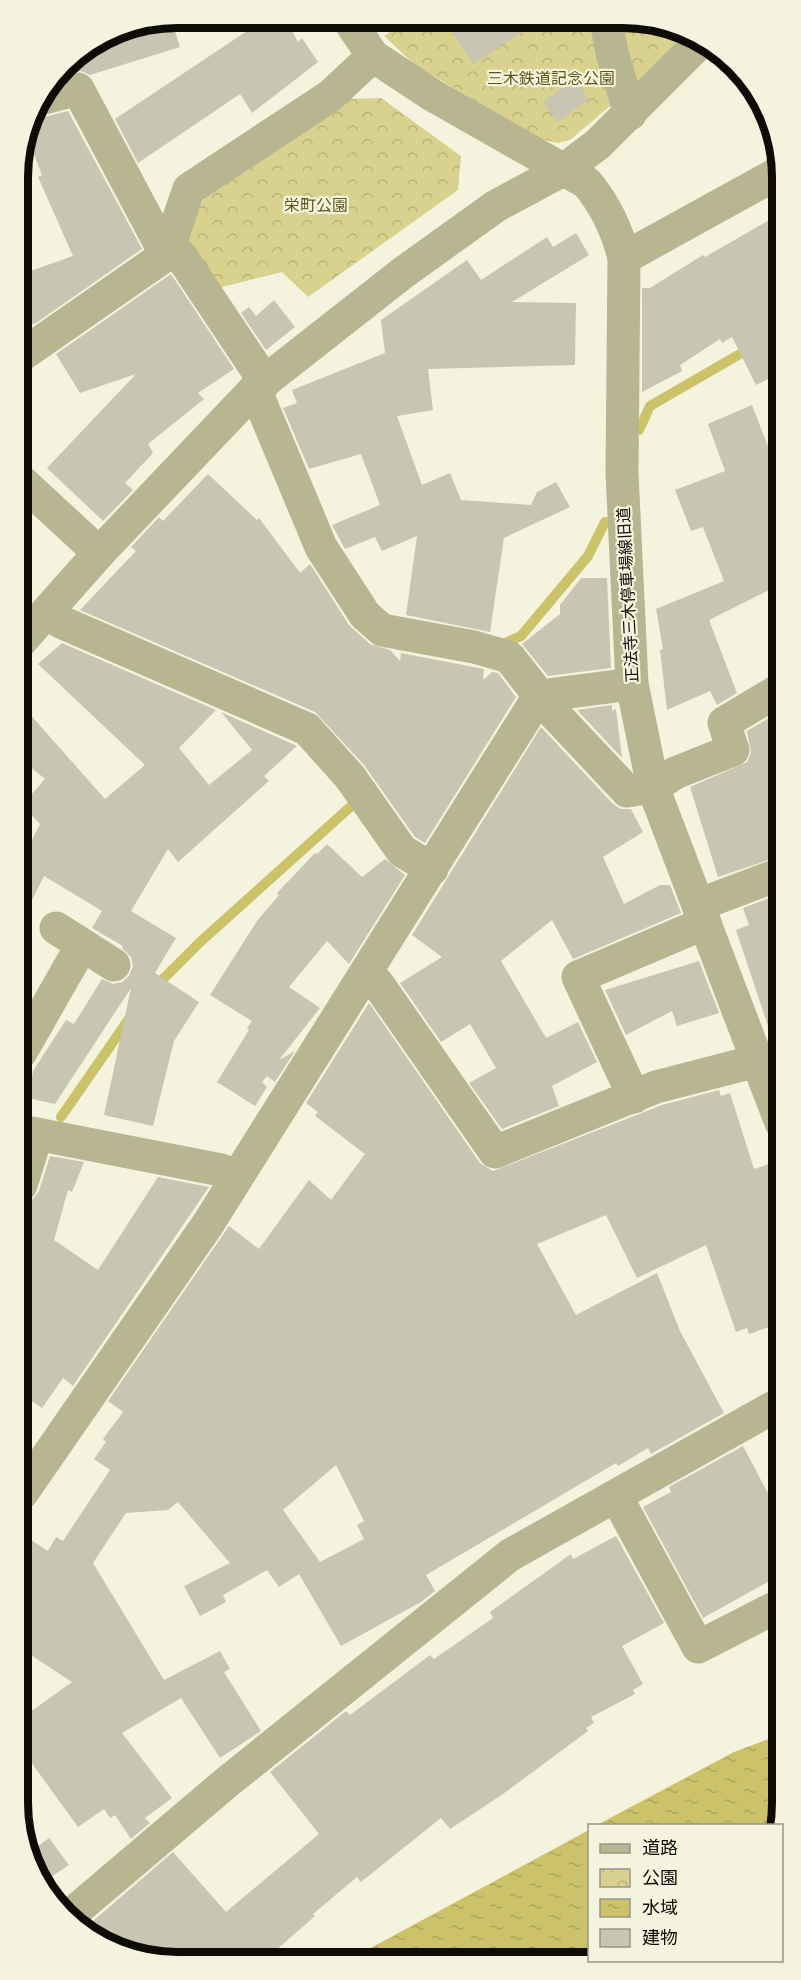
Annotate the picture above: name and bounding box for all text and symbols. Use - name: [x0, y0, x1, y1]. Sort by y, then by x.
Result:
- park label: 三木鉄道記念公園: [487, 69, 615, 88]
- park label: 栄町公園: [284, 196, 348, 215]
- street label: 正法寺三木停車場線旧道: [614, 507, 642, 683]
- legend: [588, 1824, 783, 1962]
- text: 道路: [642, 1837, 678, 1858]
- text: 公園: [642, 1867, 678, 1888]
- text: 水域: [642, 1897, 678, 1918]
- text: 建物: [642, 1927, 678, 1948]

